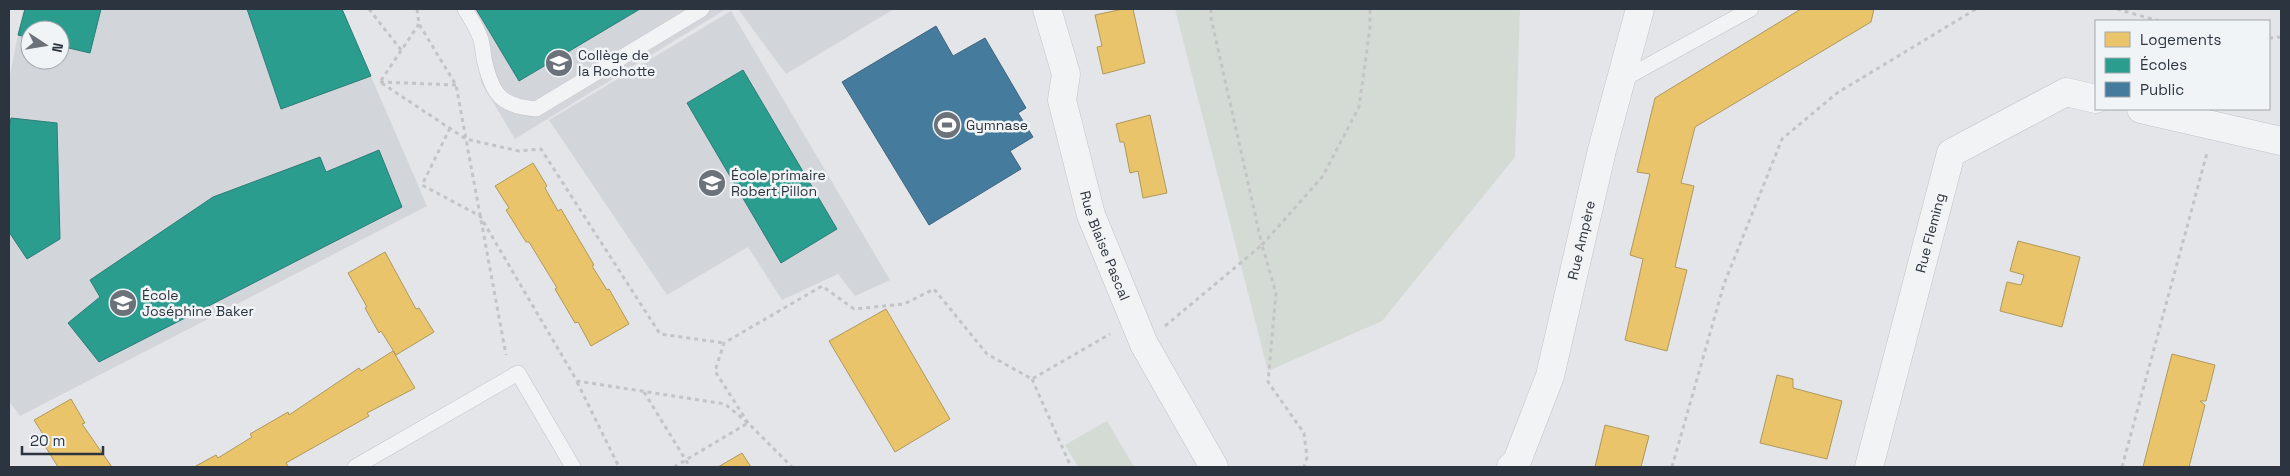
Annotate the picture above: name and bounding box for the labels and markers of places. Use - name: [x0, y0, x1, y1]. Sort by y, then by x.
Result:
- place label: Collège de la Rochotte: [578, 46, 655, 80]
- school or university icon: Collège de la Rochotte: [544, 48, 574, 78]
- sports icon: Gymnase: [932, 110, 962, 140]
- place label: Gymnase: [966, 116, 1028, 134]
- place label: École primaire Robert Pillon: [731, 166, 826, 200]
- school or university icon: École primaire Robert Pillon: [697, 168, 727, 198]
- place label: École Joséphine Baker: [142, 286, 254, 320]
- school or university icon: École Joséphine Baker: [108, 288, 138, 318]

